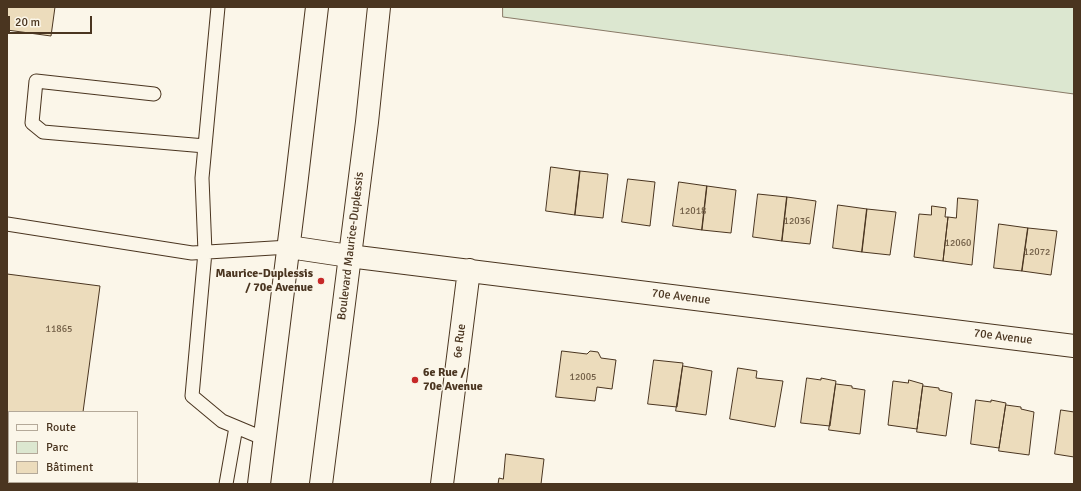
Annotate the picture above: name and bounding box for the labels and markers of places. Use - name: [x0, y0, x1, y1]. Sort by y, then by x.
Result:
- place label: Maurice-Duplessis / 70e Avenue: [215, 267, 313, 295]
- marker: Maurice-Duplessis / 70e Avenue: [316, 276, 326, 286]
- place label: 6e Rue / 70e Avenue: [423, 366, 483, 394]
- marker: 6e Rue / 70e Avenue: [410, 375, 420, 385]

